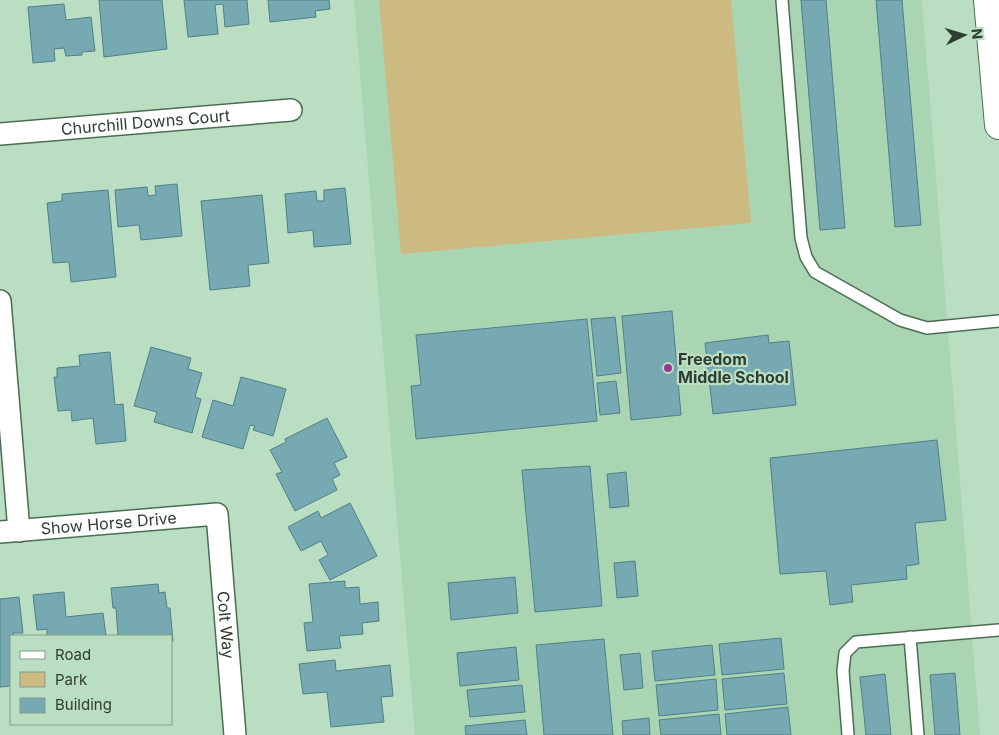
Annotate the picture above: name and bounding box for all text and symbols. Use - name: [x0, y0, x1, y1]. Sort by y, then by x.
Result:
- north arrow: [939, 10, 989, 60]
- text: N: [969, 28, 986, 40]
- street label: Churchill Downs Court: [60, 105, 231, 139]
- place label: Freedom Middle School: [678, 349, 789, 387]
- marker: Freedom Middle School: [662, 362, 674, 374]
- street label: Show Horse Drive: [40, 507, 177, 539]
- street label: Colt Way: [213, 590, 239, 660]
- legend: [10, 635, 172, 725]
- text: Road: [55, 645, 91, 664]
- text: Park: [55, 670, 88, 689]
- text: Building: [55, 695, 112, 714]

